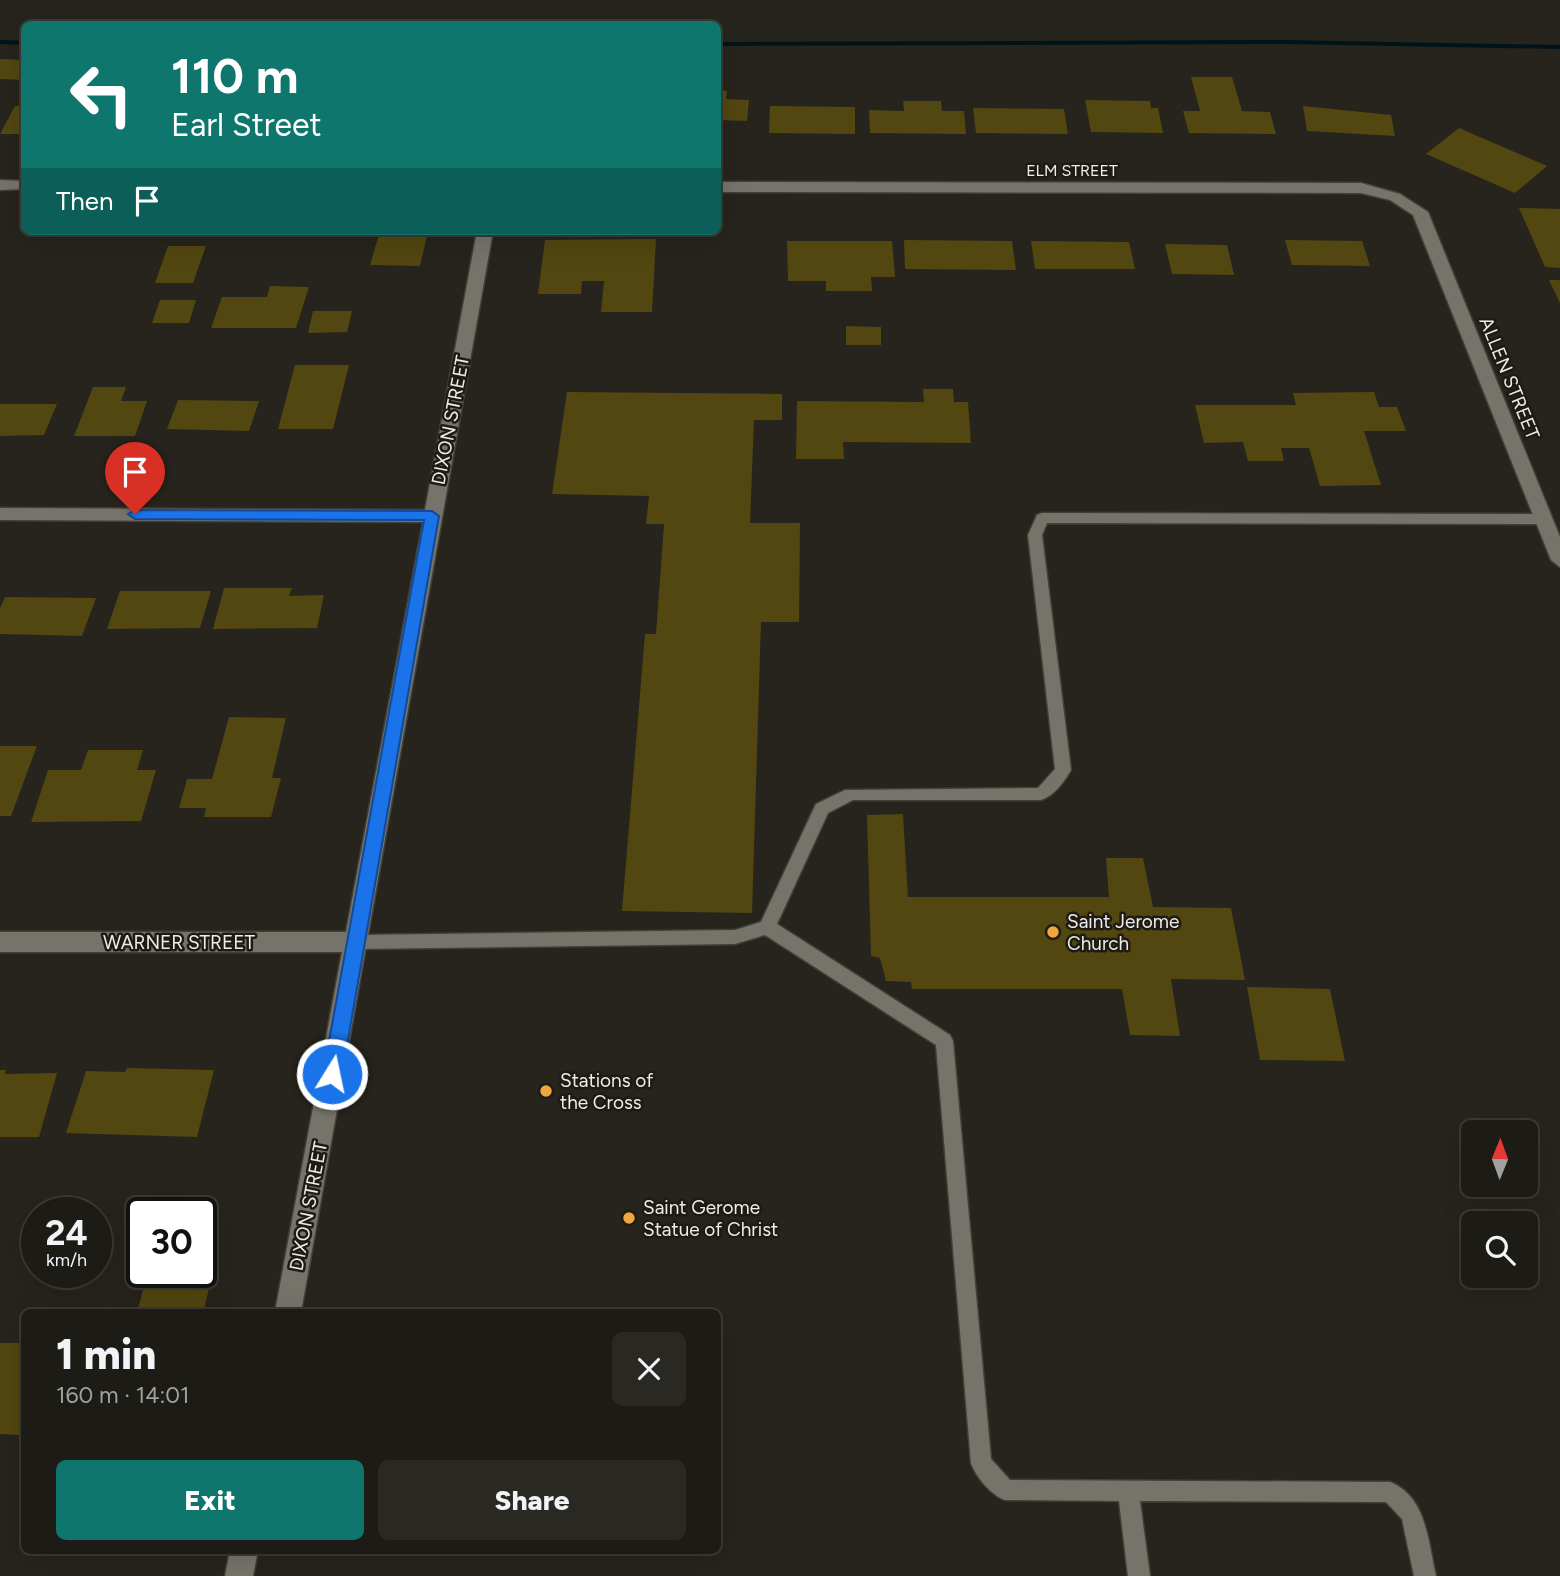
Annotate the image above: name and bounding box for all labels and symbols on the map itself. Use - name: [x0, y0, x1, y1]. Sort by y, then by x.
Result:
- street label: ELM STREET: [1026, 161, 1118, 180]
- street label: ALLEN STREET: [1474, 313, 1545, 443]
- street label: DIXON STREET: [427, 353, 474, 487]
- pin: [105, 442, 165, 514]
- place label: Saint Jerome Church: [1067, 910, 1179, 955]
- marker: Saint Jerome Church: [1045, 924, 1061, 940]
- street label: WARNER STREET: [103, 931, 255, 954]
- position arrow: [295, 1037, 369, 1111]
- place label: Stations of the Cross: [560, 1069, 653, 1114]
- marker: Stations of the Cross: [538, 1083, 554, 1099]
- north arrow: [1461, 1120, 1538, 1197]
- street label: DIXON STREET: [285, 1139, 332, 1273]
- place label: Saint Gerome Statue of Christ: [643, 1196, 778, 1241]
- speed limit sign: 30: [126, 1197, 217, 1288]
- marker: Saint Gerome Statue of Christ: [621, 1210, 637, 1226]

